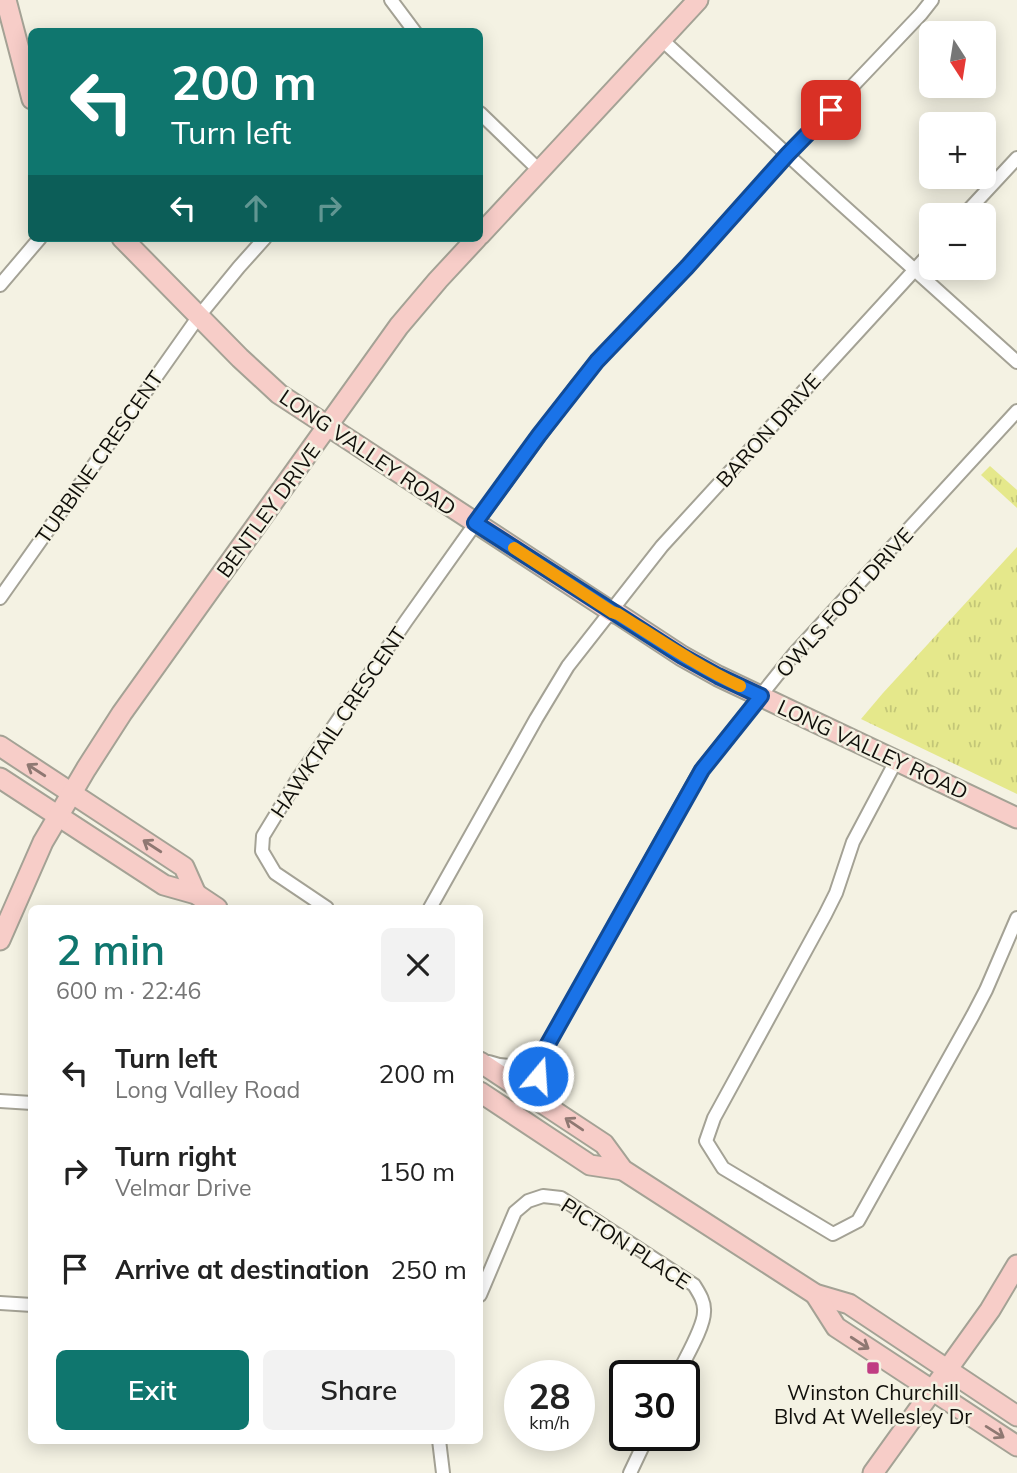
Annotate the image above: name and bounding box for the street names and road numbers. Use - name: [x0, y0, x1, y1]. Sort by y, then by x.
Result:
- street label: TURBINE CRESCENT: [30, 365, 169, 548]
- street label: BARON DRIVE: [710, 368, 826, 492]
- street label: LONG VALLEY ROAD: [275, 383, 461, 521]
- street label: BENTLEY DRIVE: [211, 438, 325, 582]
- street label: OWLS FOOT DRIVE: [770, 522, 918, 682]
- street label: HAWKTAIL CRESCENT: [264, 621, 412, 822]
- street label: LONG VALLEY ROAD: [774, 693, 972, 805]
- street label: PICTON PLACE: [556, 1192, 696, 1294]

